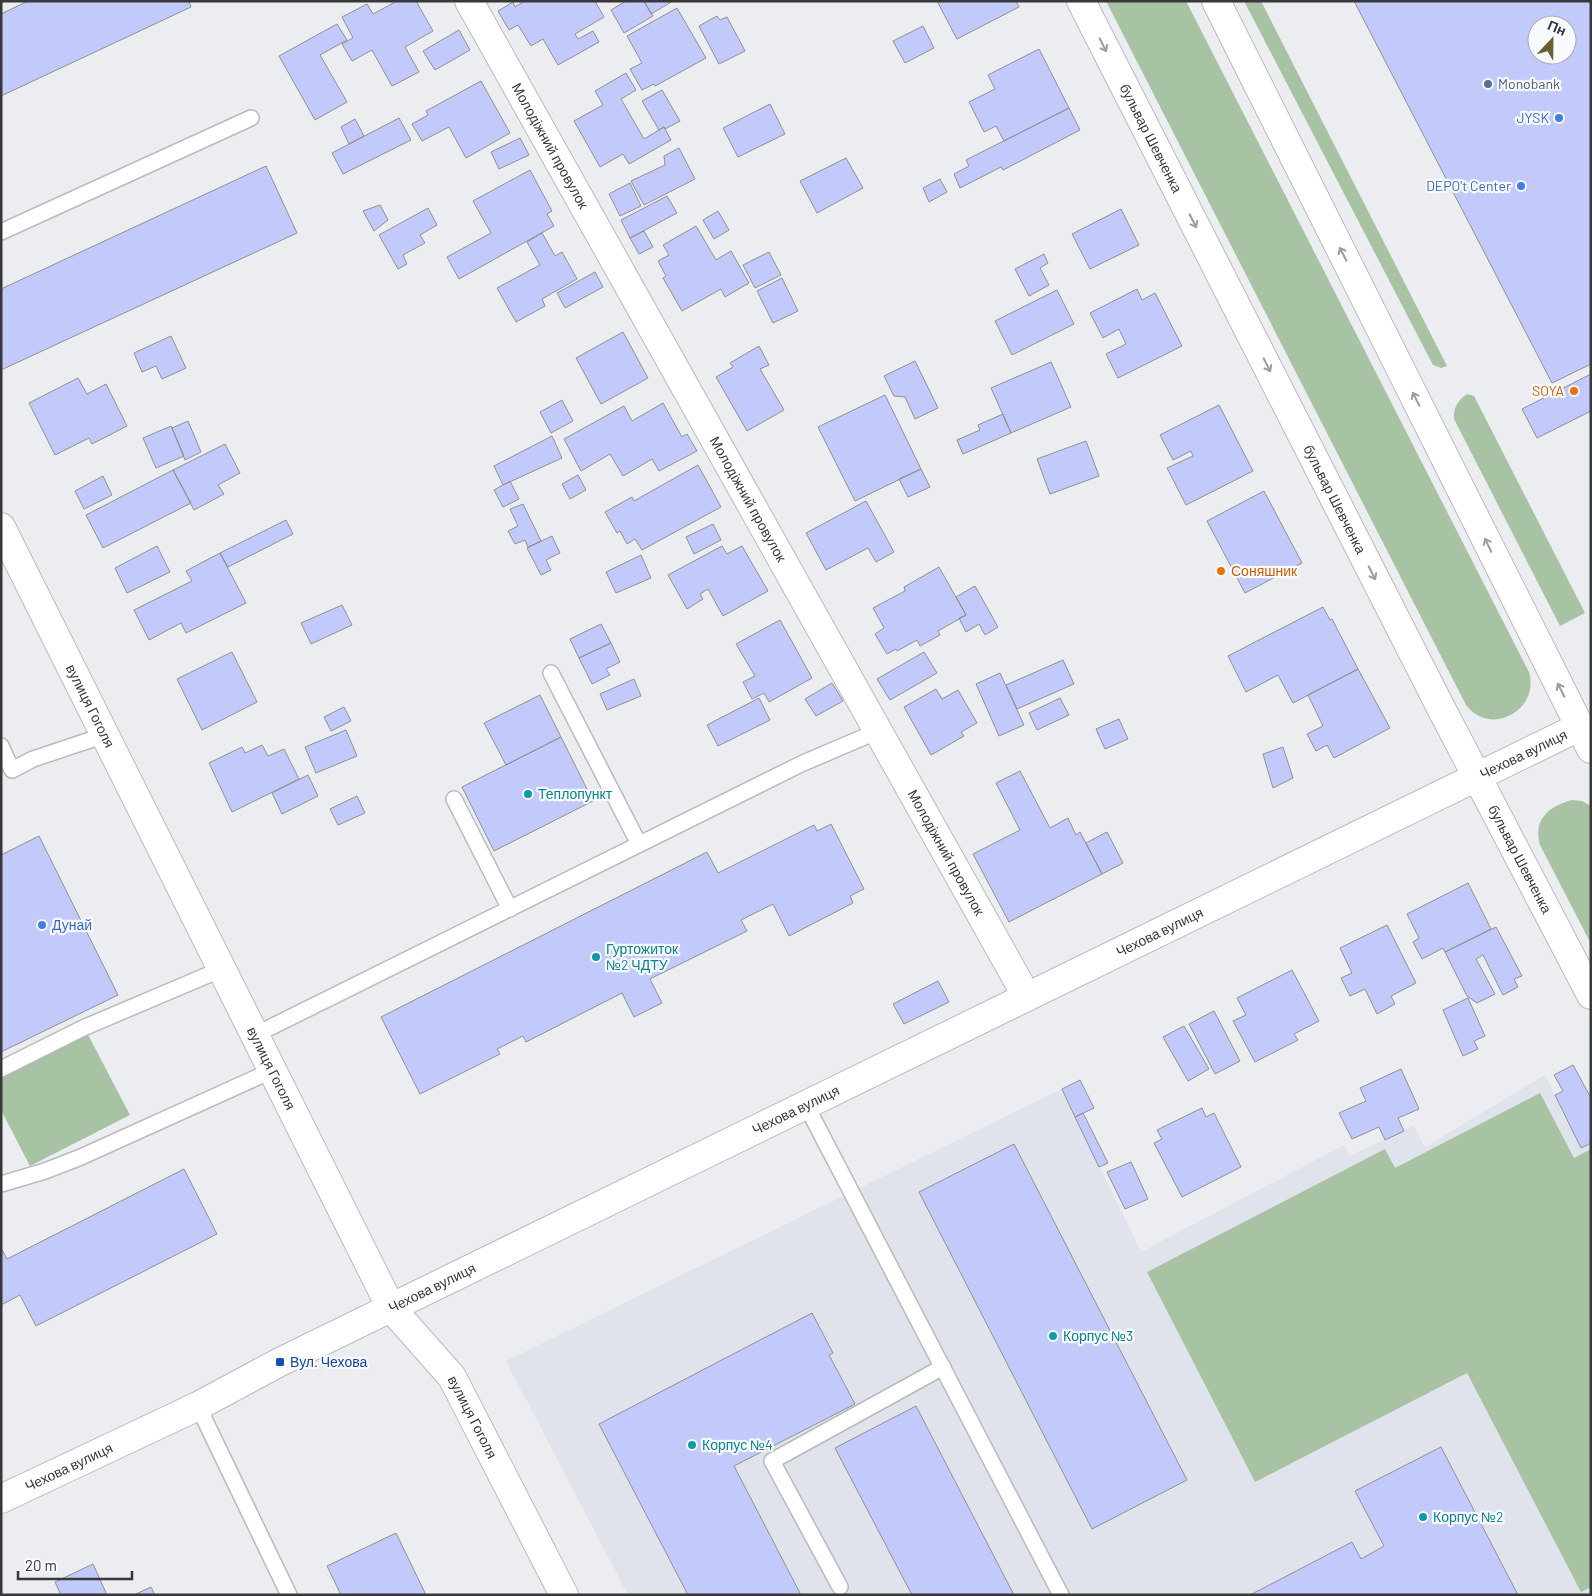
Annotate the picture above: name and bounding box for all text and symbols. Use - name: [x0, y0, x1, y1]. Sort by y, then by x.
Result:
- north arrow: [1527, 15, 1577, 65]
- text: Пн: [1545, 16, 1569, 39]
- one-way arrow: [1098, 37, 1108, 52]
- place label: Monobank: [1498, 75, 1560, 92]
- marker: Monobank: [1482, 78, 1494, 90]
- street label: Молодіжний провулок: [509, 80, 593, 212]
- street label: бульвар Шевченка: [1117, 81, 1186, 196]
- place label: JYSK: [1516, 109, 1549, 126]
- marker: JYSK: [1553, 112, 1565, 124]
- place label: DEPO't Center: [1426, 177, 1511, 194]
- marker: DEPO't Center: [1515, 180, 1527, 192]
- one-way arrow: [1188, 213, 1198, 228]
- one-way arrow: [1338, 246, 1348, 261]
- one-way arrow: [1262, 358, 1272, 373]
- place label: SOYA: [1532, 382, 1564, 399]
- marker: SOYA: [1568, 385, 1580, 397]
- one-way arrow: [1411, 392, 1421, 407]
- street label: Молодіжний провулок: [707, 433, 791, 565]
- street label: бульвар Шевченка: [1300, 442, 1370, 556]
- one-way arrow: [1483, 537, 1493, 552]
- place label: Соняшник: [1231, 562, 1298, 579]
- marker: Соняшник: [1215, 565, 1227, 577]
- one-way arrow: [1367, 565, 1377, 580]
- street label: вулиця Гоголя: [63, 661, 119, 750]
- one-way arrow: [1556, 683, 1565, 698]
- street label: Чехова вулиця: [1477, 725, 1570, 782]
- place label: Теплопункт: [538, 785, 613, 802]
- street label: Молодіжний провулок: [905, 786, 989, 919]
- marker: Теплопункт: [522, 788, 534, 800]
- street label: бульвар Шевченка: [1485, 802, 1556, 916]
- street label: Чехова вулиця: [1113, 903, 1206, 960]
- place label: Дунай: [52, 916, 92, 933]
- marker: Дунай: [36, 919, 48, 931]
- place label: Гуртожиток №2 ЧДТУ: [606, 940, 679, 973]
- marker: Гуртожиток №2 ЧДТУ: [590, 951, 602, 963]
- street label: вулиця Гоголя: [244, 1024, 300, 1112]
- street label: Чехова вулиця: [749, 1081, 842, 1138]
- street label: Чехова вулиця: [385, 1259, 478, 1316]
- place label: Корпус №3: [1063, 1327, 1133, 1344]
- marker: Корпус №3: [1047, 1330, 1059, 1342]
- place label: Вул. Чехова: [290, 1353, 367, 1370]
- marker: Вул. Чехова: [274, 1356, 286, 1368]
- street label: вулиця Гоголя: [445, 1372, 501, 1461]
- place label: Корпус №4: [702, 1436, 773, 1453]
- street label: Чехова вулиця: [22, 1439, 115, 1494]
- marker: Корпус №4: [686, 1439, 698, 1451]
- place label: Корпус №2: [1433, 1508, 1503, 1525]
- marker: Корпус №2: [1417, 1511, 1429, 1523]
- scale bar: [18, 1548, 131, 1580]
- text: 20 m: [25, 1556, 57, 1574]

